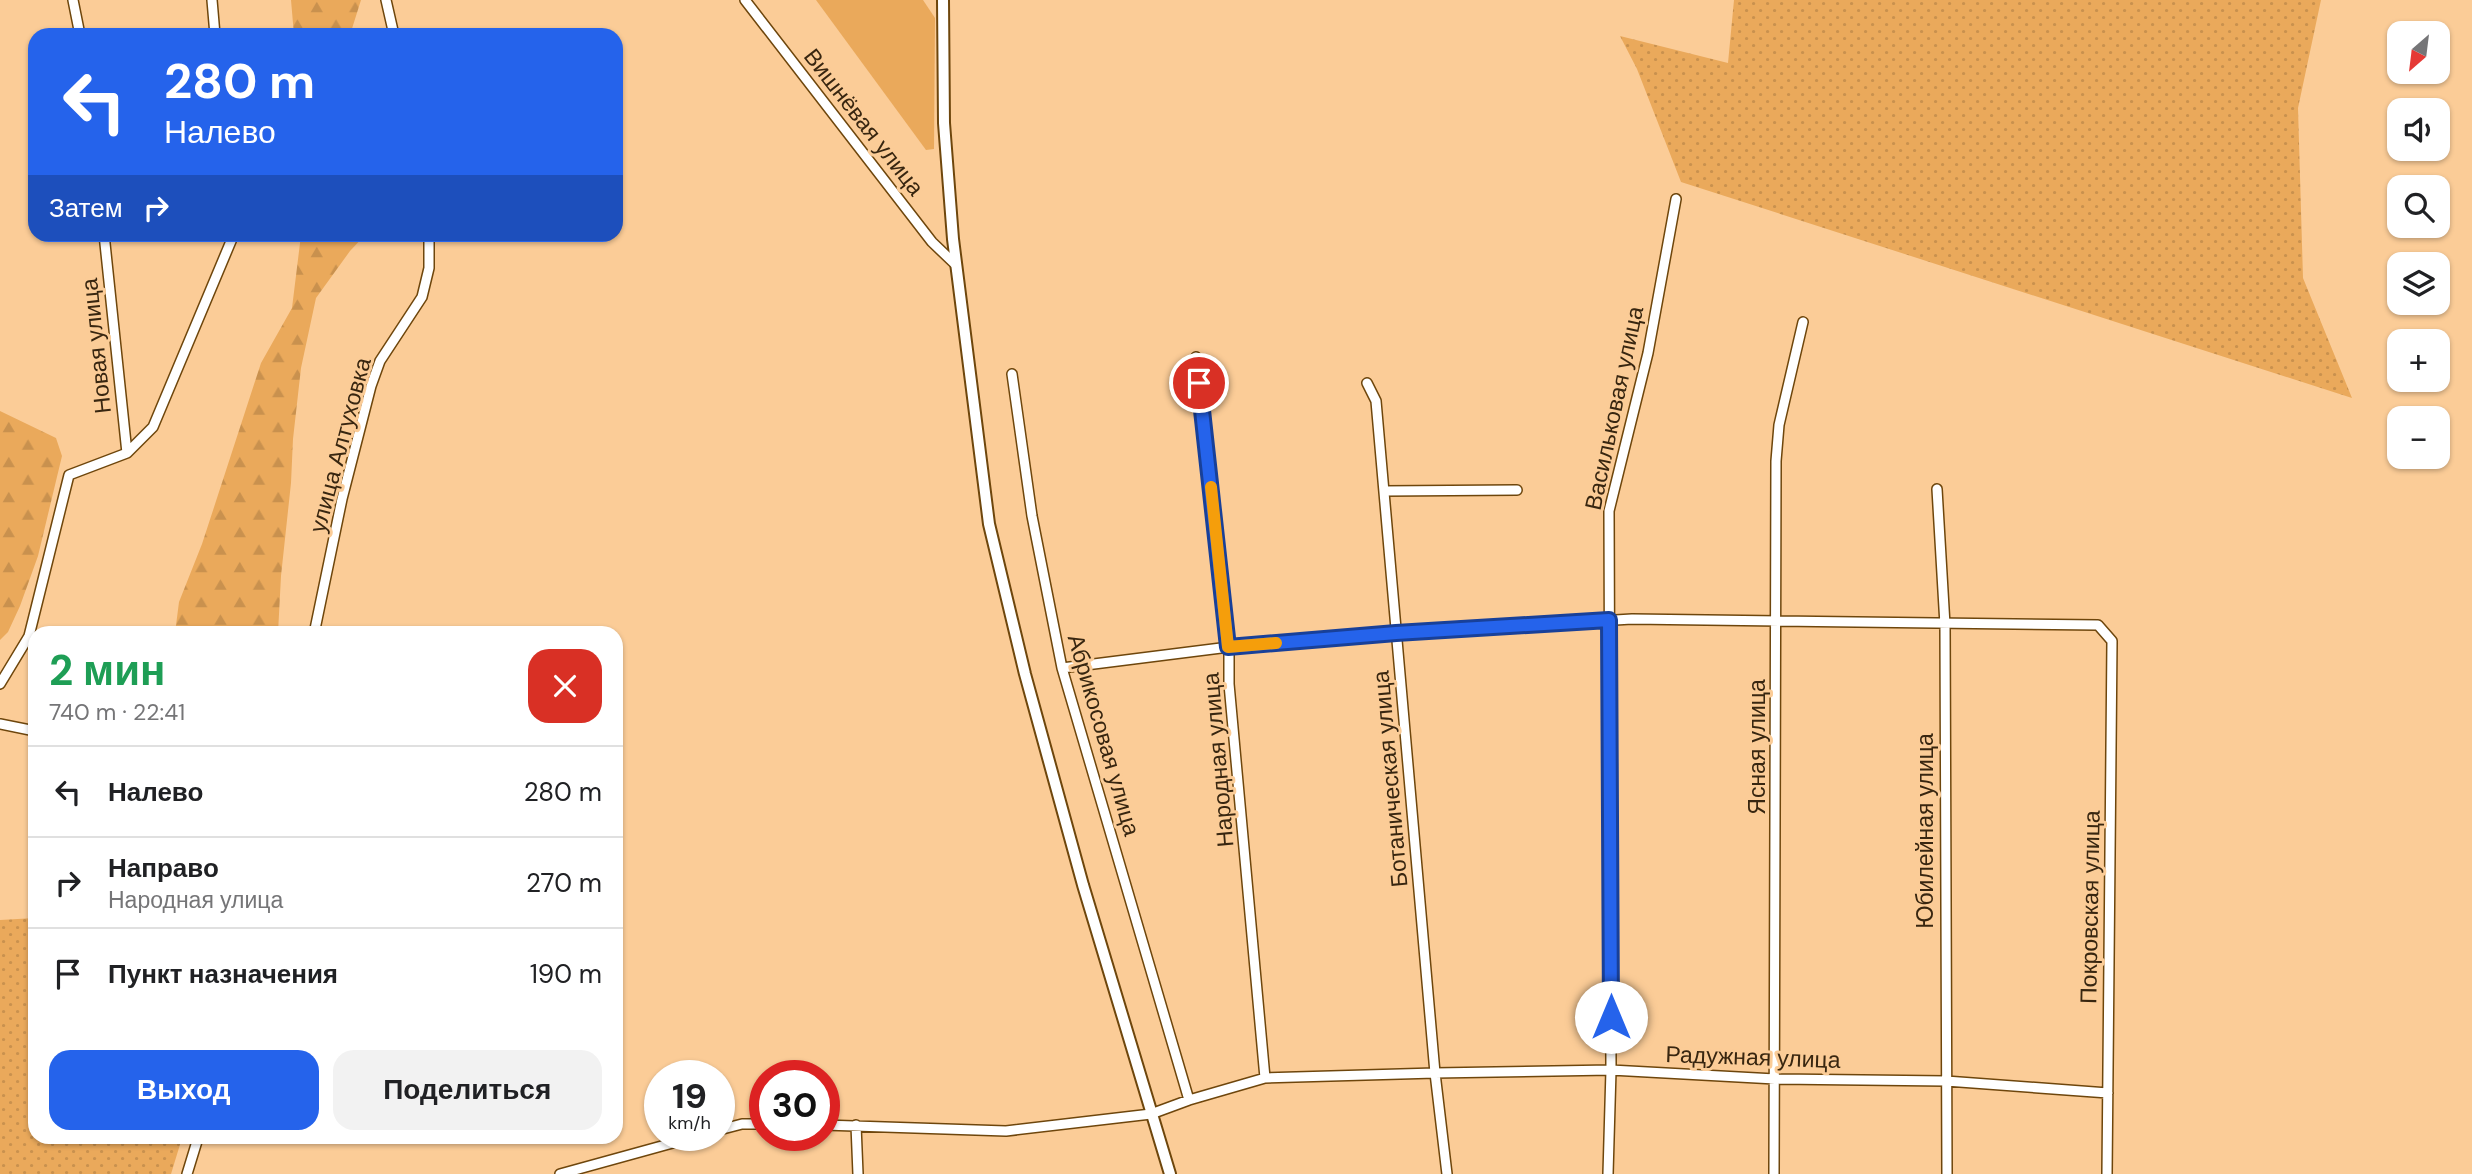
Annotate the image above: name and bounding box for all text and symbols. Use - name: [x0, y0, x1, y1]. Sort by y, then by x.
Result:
- north arrow: [2387, 21, 2450, 84]
- map controls: [2387, 21, 2450, 469]
- street label: Вишнёвая улица: [797, 42, 931, 202]
- text: 280 m: [164, 49, 315, 113]
- icon: left: [49, 56, 140, 147]
- button: sound: [2387, 98, 2450, 161]
- text: Налево: [164, 111, 276, 153]
- button: search: [2387, 175, 2450, 238]
- icon: right: [137, 189, 175, 227]
- text: Затем: [49, 191, 123, 225]
- button: layers: [2387, 252, 2450, 315]
- street label: Новая улица: [74, 277, 118, 415]
- street label: Васильковая улица: [1578, 303, 1650, 513]
- button: +: [2387, 329, 2450, 392]
- pin: [1169, 353, 1229, 413]
- street label: улица Алтуховка: [302, 354, 378, 536]
- icon: arrive: [1180, 364, 1218, 402]
- button: −: [2387, 406, 2450, 469]
- street label: Абрикосовая улица: [1061, 631, 1147, 839]
- text: 2 мин: [49, 643, 165, 698]
- button: close: [528, 649, 602, 723]
- street label: Ботаническая улица: [1366, 669, 1414, 889]
- street label: Народная улица: [1195, 671, 1241, 849]
- street label: Ясная улица: [1742, 679, 1772, 815]
- text: 740 m · 22:41: [49, 697, 185, 727]
- street label: Юбилейная улица: [1910, 733, 1940, 929]
- icon: left: [49, 773, 87, 811]
- text: Налево: [108, 775, 203, 809]
- text: 280 m: [524, 775, 602, 809]
- street label: Покровская улица: [2073, 810, 2107, 1004]
- text: Направо: [108, 851, 219, 885]
- icon: right: [49, 864, 87, 902]
- text: 270 m: [526, 866, 602, 900]
- text: Народная улица: [108, 885, 283, 915]
- icon: arrive: [49, 955, 87, 993]
- text: Пункт назначения: [108, 957, 338, 991]
- text: 190 m: [530, 957, 602, 991]
- position arrow: [1574, 980, 1648, 1054]
- street label: Радужная улица: [1665, 1039, 1841, 1075]
- button: Выход: [49, 1050, 319, 1130]
- button: Поделиться: [333, 1050, 602, 1130]
- speed limit sign: 30: [749, 1060, 840, 1151]
- text: 19: [672, 1073, 707, 1119]
- text: km/h: [668, 1111, 711, 1135]

